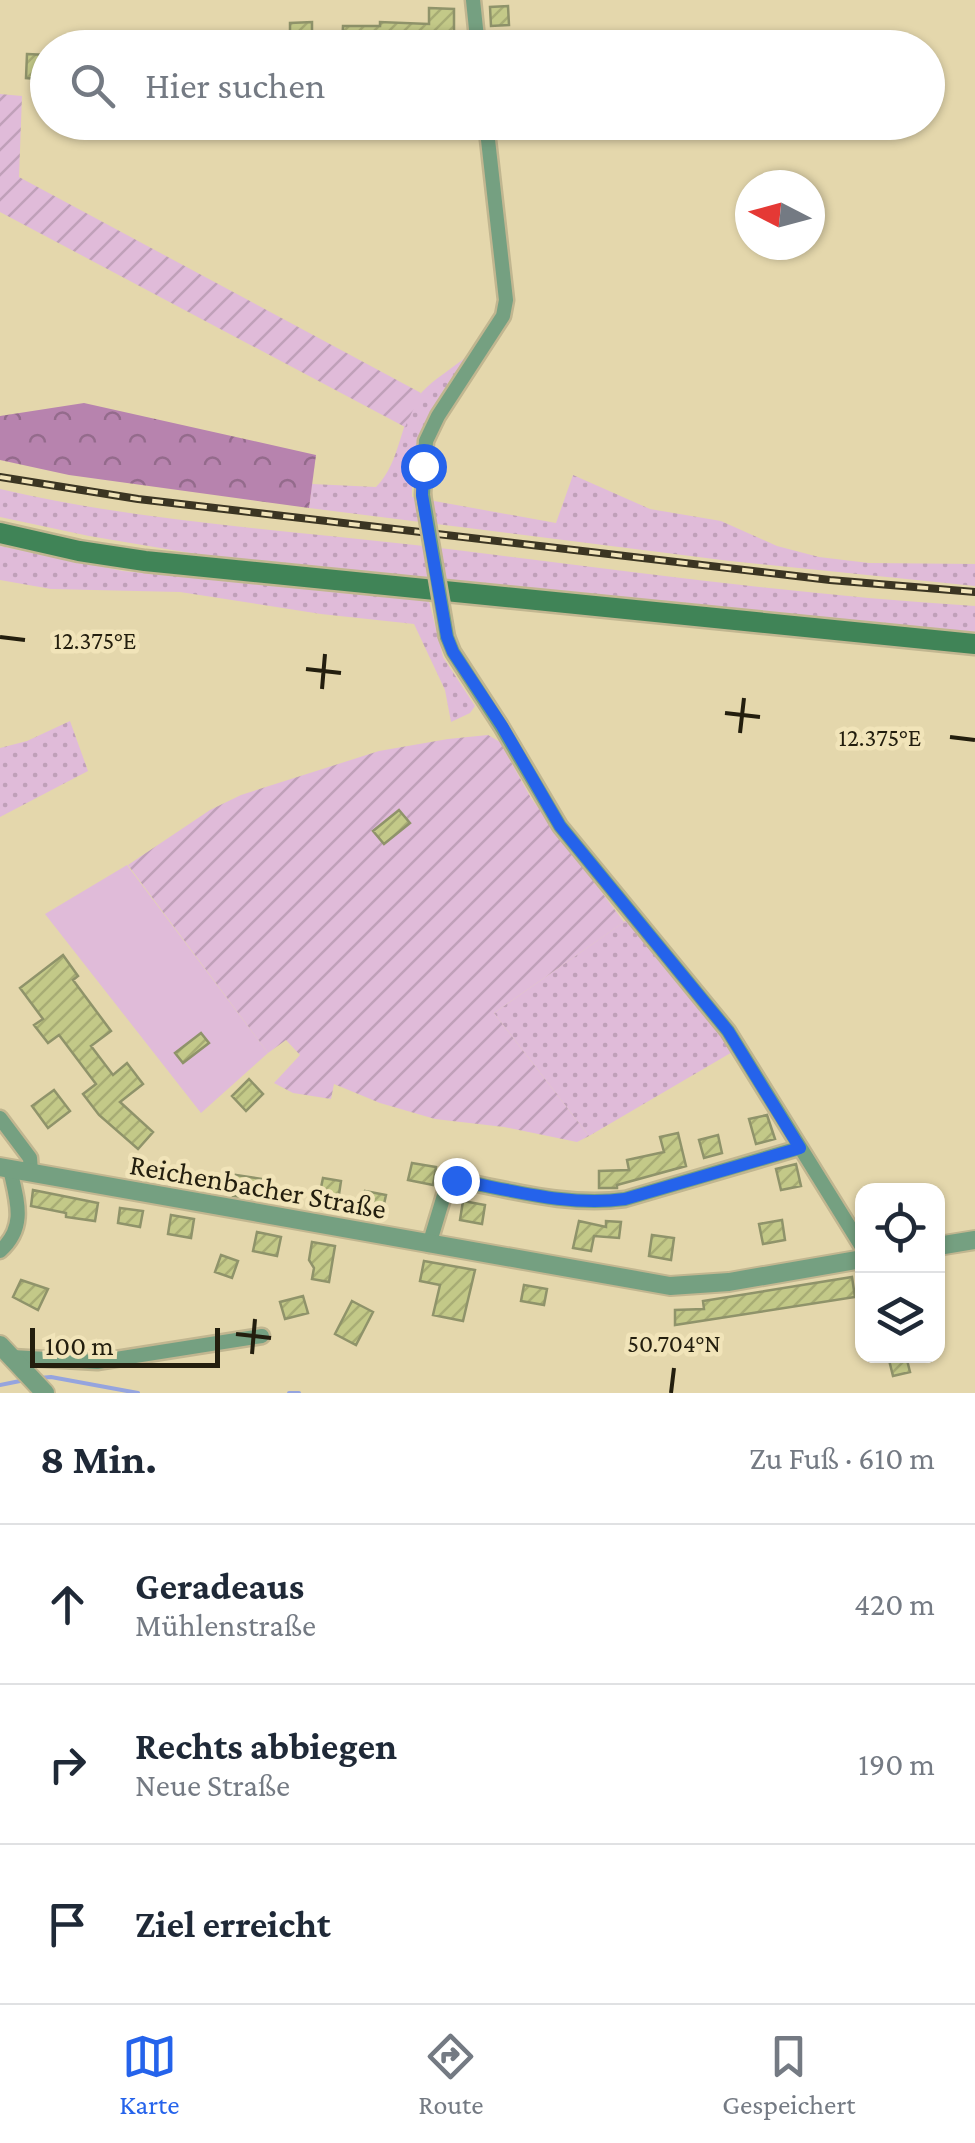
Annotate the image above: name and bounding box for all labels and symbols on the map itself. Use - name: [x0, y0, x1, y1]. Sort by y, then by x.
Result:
- north arrow: [735, 170, 825, 260]
- route start: [401, 444, 447, 490]
- text: 12.375°E: [54, 627, 136, 654]
- text: 12.375°E: [839, 724, 921, 751]
- street label: Reichenbacher Straße: [127, 1147, 389, 1225]
- route end: [434, 1158, 480, 1204]
- scale bar: [30, 1323, 220, 1368]
- text: 50.704°N: [627, 1330, 721, 1357]

